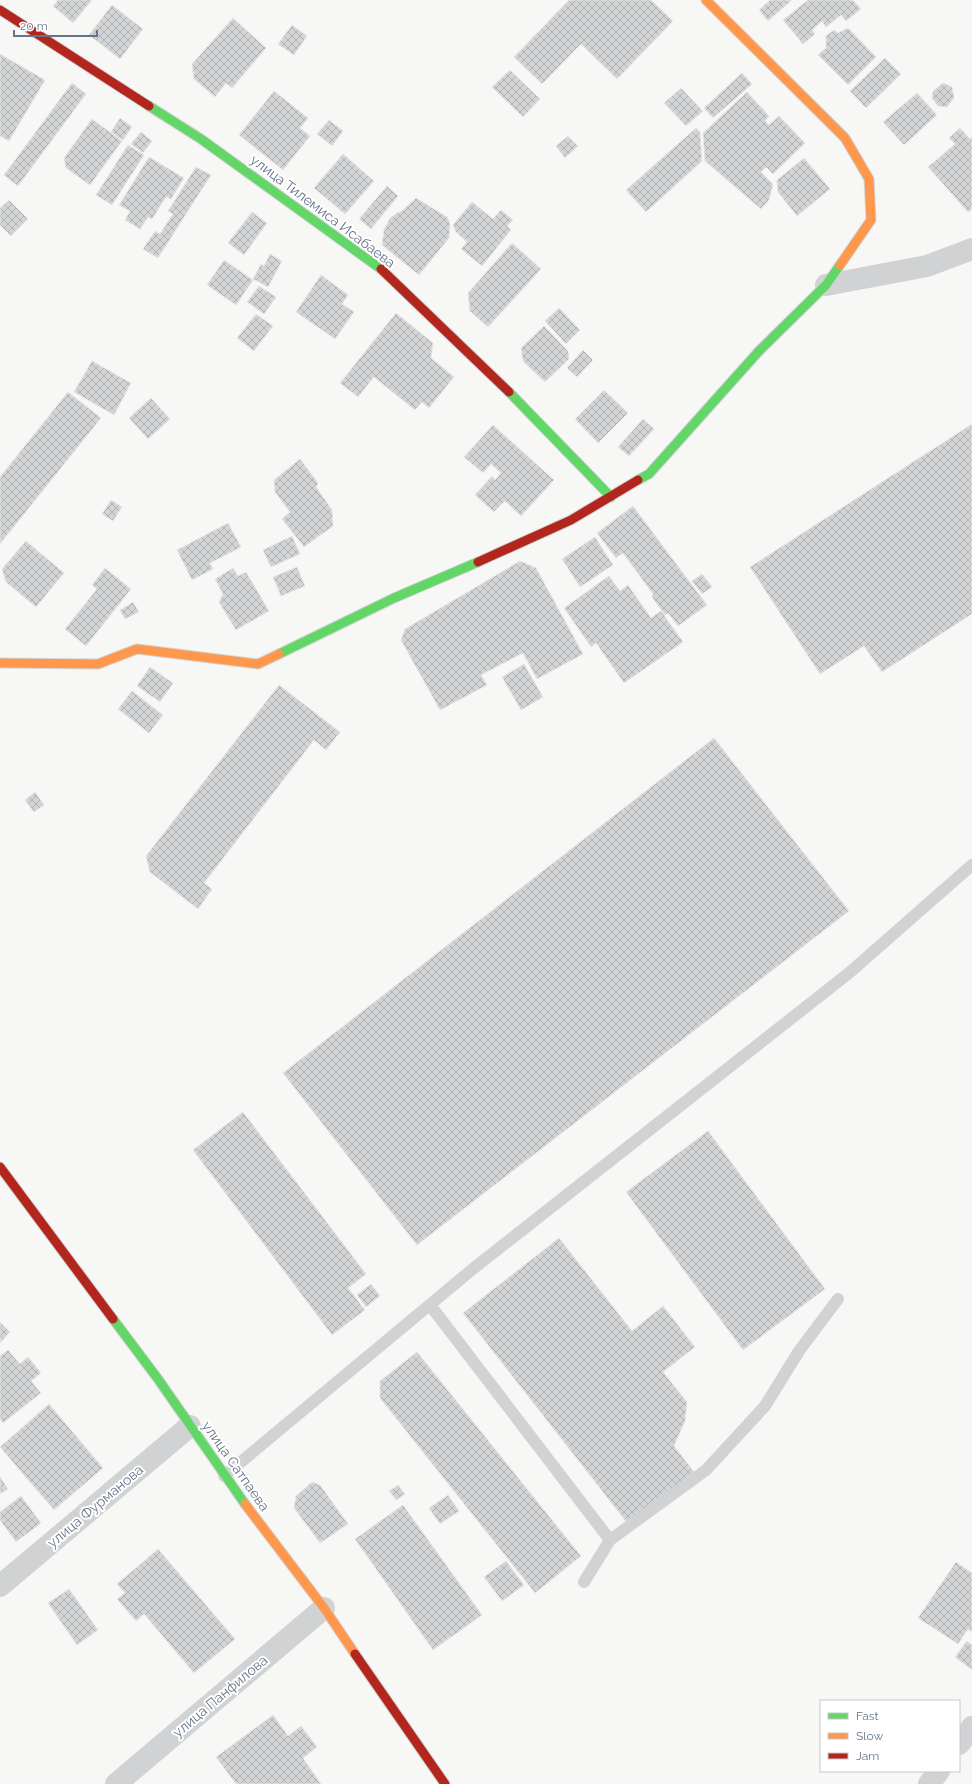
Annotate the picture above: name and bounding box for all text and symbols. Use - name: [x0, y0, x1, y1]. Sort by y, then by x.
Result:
- scale bar: [14, 12, 97, 38]
- text: 20 m: [20, 19, 48, 33]
- street label: улица Тилемиса Исабаева: [247, 151, 399, 271]
- street label: улица Сатпаева: [199, 1418, 273, 1514]
- street label: улица Фурманова: [44, 1461, 146, 1551]
- street label: улица Панфилова: [169, 1652, 271, 1740]
- legend: [820, 1700, 960, 1772]
- text: Fast: [856, 1709, 879, 1723]
- text: Slow: [856, 1729, 883, 1743]
- text: Jam: [856, 1749, 879, 1763]

